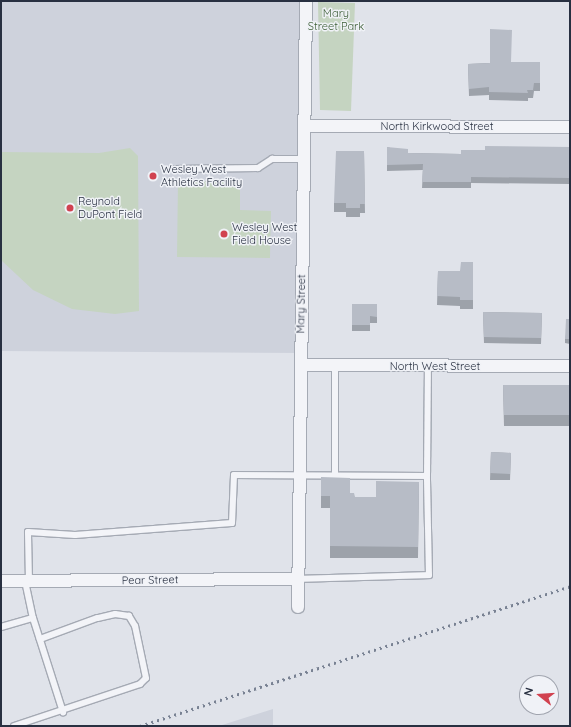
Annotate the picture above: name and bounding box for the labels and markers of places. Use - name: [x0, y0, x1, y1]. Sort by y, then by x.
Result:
- place label: Wesley West Athletics Facility: [161, 163, 242, 189]
- marker: Wesley West Athletics Facility: [148, 171, 158, 181]
- place label: Reynold DuPont Field: [78, 195, 142, 221]
- marker: Reynold DuPont Field: [65, 203, 75, 213]
- place label: Wesley West Field House: [232, 221, 297, 247]
- marker: Wesley West Field House: [219, 229, 229, 239]

